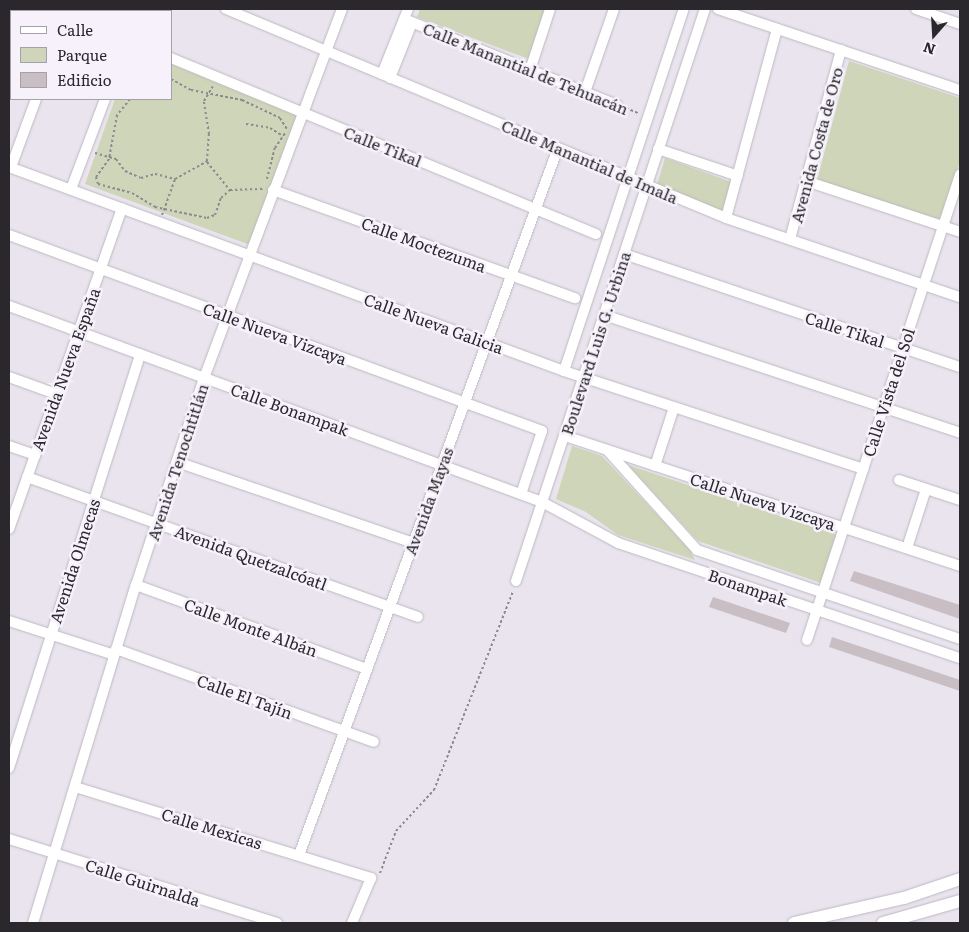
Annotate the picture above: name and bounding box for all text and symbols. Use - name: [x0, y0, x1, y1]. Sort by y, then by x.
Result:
- legend: [10, 10, 172, 100]
- north arrow: [909, 10, 959, 60]
- text: Calle: [57, 18, 93, 41]
- street label: Calle Manantial de Tehuacán: [420, 18, 632, 118]
- text: N: [920, 38, 938, 61]
- text: Parque: [57, 43, 107, 66]
- street label: Avenida Costa de Oro: [786, 65, 846, 225]
- text: Edificio: [57, 68, 112, 91]
- street label: Calle Manantial de Imala: [499, 115, 681, 207]
- street label: Calle Tikal: [341, 122, 425, 170]
- street label: Calle Moctezuma: [359, 212, 489, 276]
- street label: Boulevard Luis G. Urbina: [556, 249, 634, 437]
- street label: Avenida Nueva España: [27, 285, 103, 453]
- street label: Calle Nueva Galicia: [362, 289, 506, 357]
- street label: Calle Nueva Vizcaya: [200, 298, 350, 368]
- street label: Calle Tikal: [803, 307, 887, 351]
- street label: Calle Vista del Sol: [858, 325, 918, 459]
- street label: Calle Bonampak: [228, 379, 352, 439]
- street label: Avenida Tenochtitlán: [143, 381, 211, 543]
- street label: Avenida Mayas: [400, 445, 456, 557]
- street label: Calle Nueva Vizcaya: [688, 468, 838, 534]
- street label: Avenida Olmecas: [45, 496, 103, 626]
- street label: Avenida Quetzalcóatl: [172, 520, 330, 594]
- street label: Bonampak: [706, 565, 790, 609]
- street label: Calle Monte Albán: [182, 594, 320, 660]
- street label: Calle El Tajín: [195, 670, 295, 722]
- street label: Calle Mexicas: [160, 804, 264, 852]
- street label: Calle Guirnalda: [83, 854, 203, 910]

